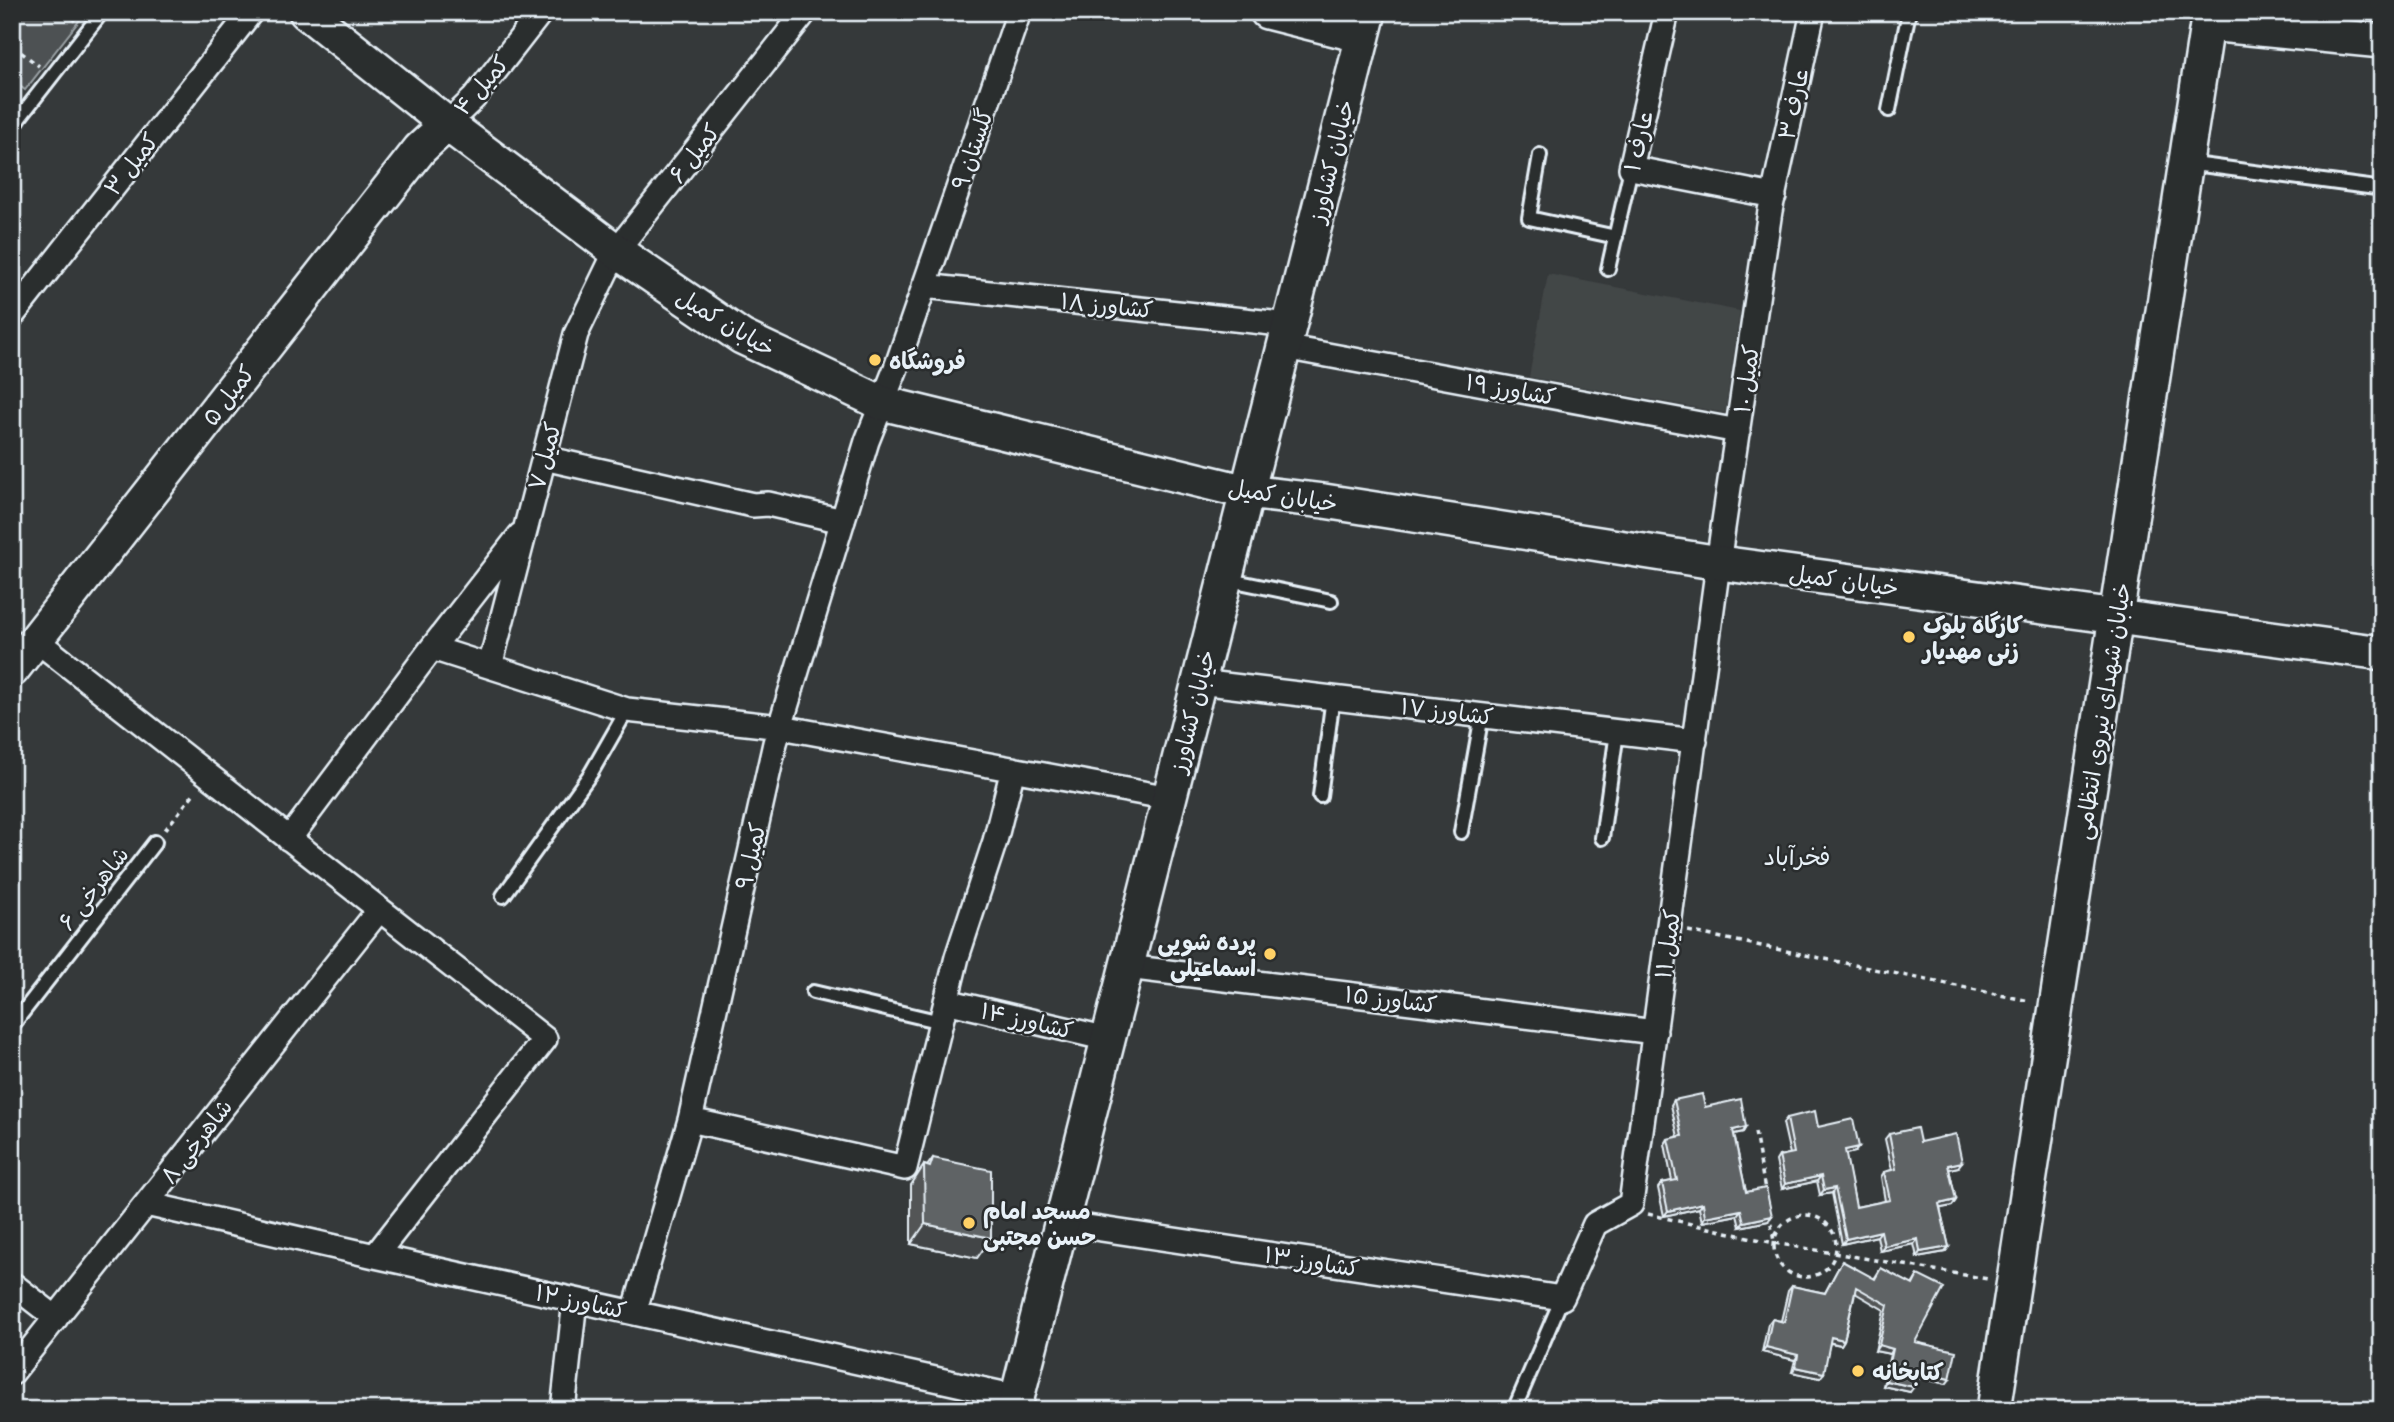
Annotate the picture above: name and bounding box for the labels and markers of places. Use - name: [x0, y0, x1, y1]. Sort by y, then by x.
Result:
- place label: فروشگاه: [889, 346, 966, 376]
- marker: فروشگاه: [867, 352, 883, 368]
- place label: کارگاه بلوک زنی مهدیار: [1921, 610, 2024, 666]
- marker: کارگاه بلوک زنی مهدیار: [1901, 629, 1917, 645]
- place label: پرده شویی اسماعیلی: [1157, 927, 1256, 983]
- marker: پرده شویی اسماعیلی: [1262, 946, 1278, 962]
- place label: مسجد امام حسن مجتبی: [983, 1196, 1096, 1252]
- marker: مسجد امام حسن مجتبی: [961, 1215, 977, 1231]
- place label: کتابخانه: [1872, 1357, 1944, 1386]
- marker: کتابخانه: [1850, 1363, 1866, 1379]

